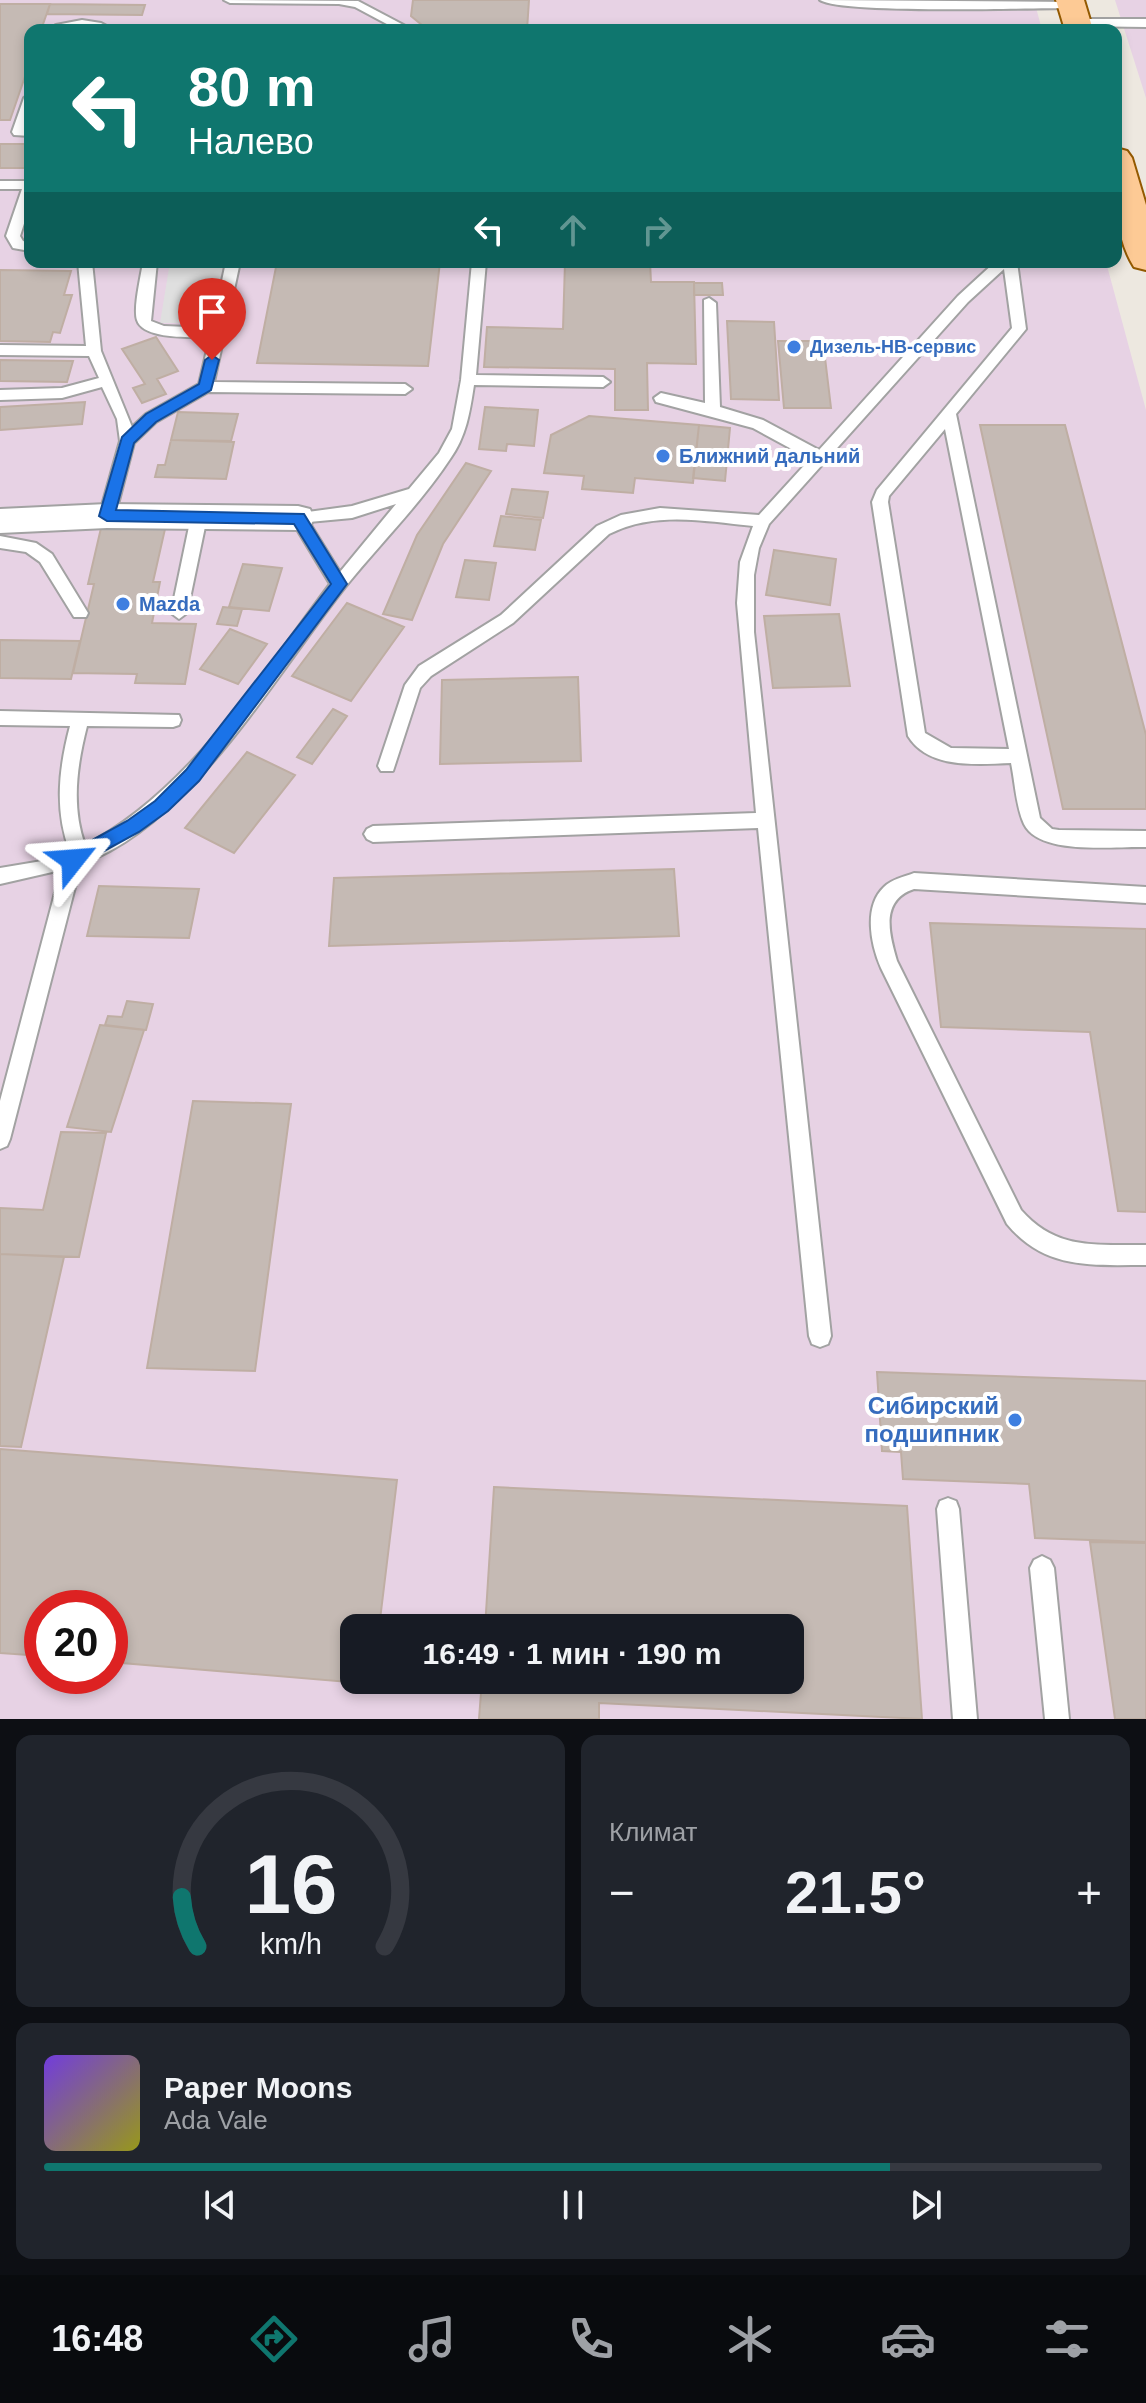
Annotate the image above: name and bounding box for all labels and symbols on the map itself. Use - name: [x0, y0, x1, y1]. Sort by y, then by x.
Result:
- pin: [178, 278, 246, 360]
- place label: Дизель-НВ-сервис: [810, 337, 976, 357]
- marker: Дизель-НВ-сервис: [785, 338, 803, 356]
- place label: Ближний дальний: [679, 445, 860, 467]
- marker: Ближний дальний: [654, 447, 672, 465]
- place label: Mazda: [139, 593, 201, 615]
- marker: Mazda: [114, 595, 132, 613]
- position arrow: [31, 818, 115, 902]
- place label: Сибирский подшипник: [864, 1392, 1000, 1447]
- marker: Сибирский подшипник: [1006, 1411, 1024, 1429]
- speed limit sign: 20: [24, 1590, 128, 1694]

